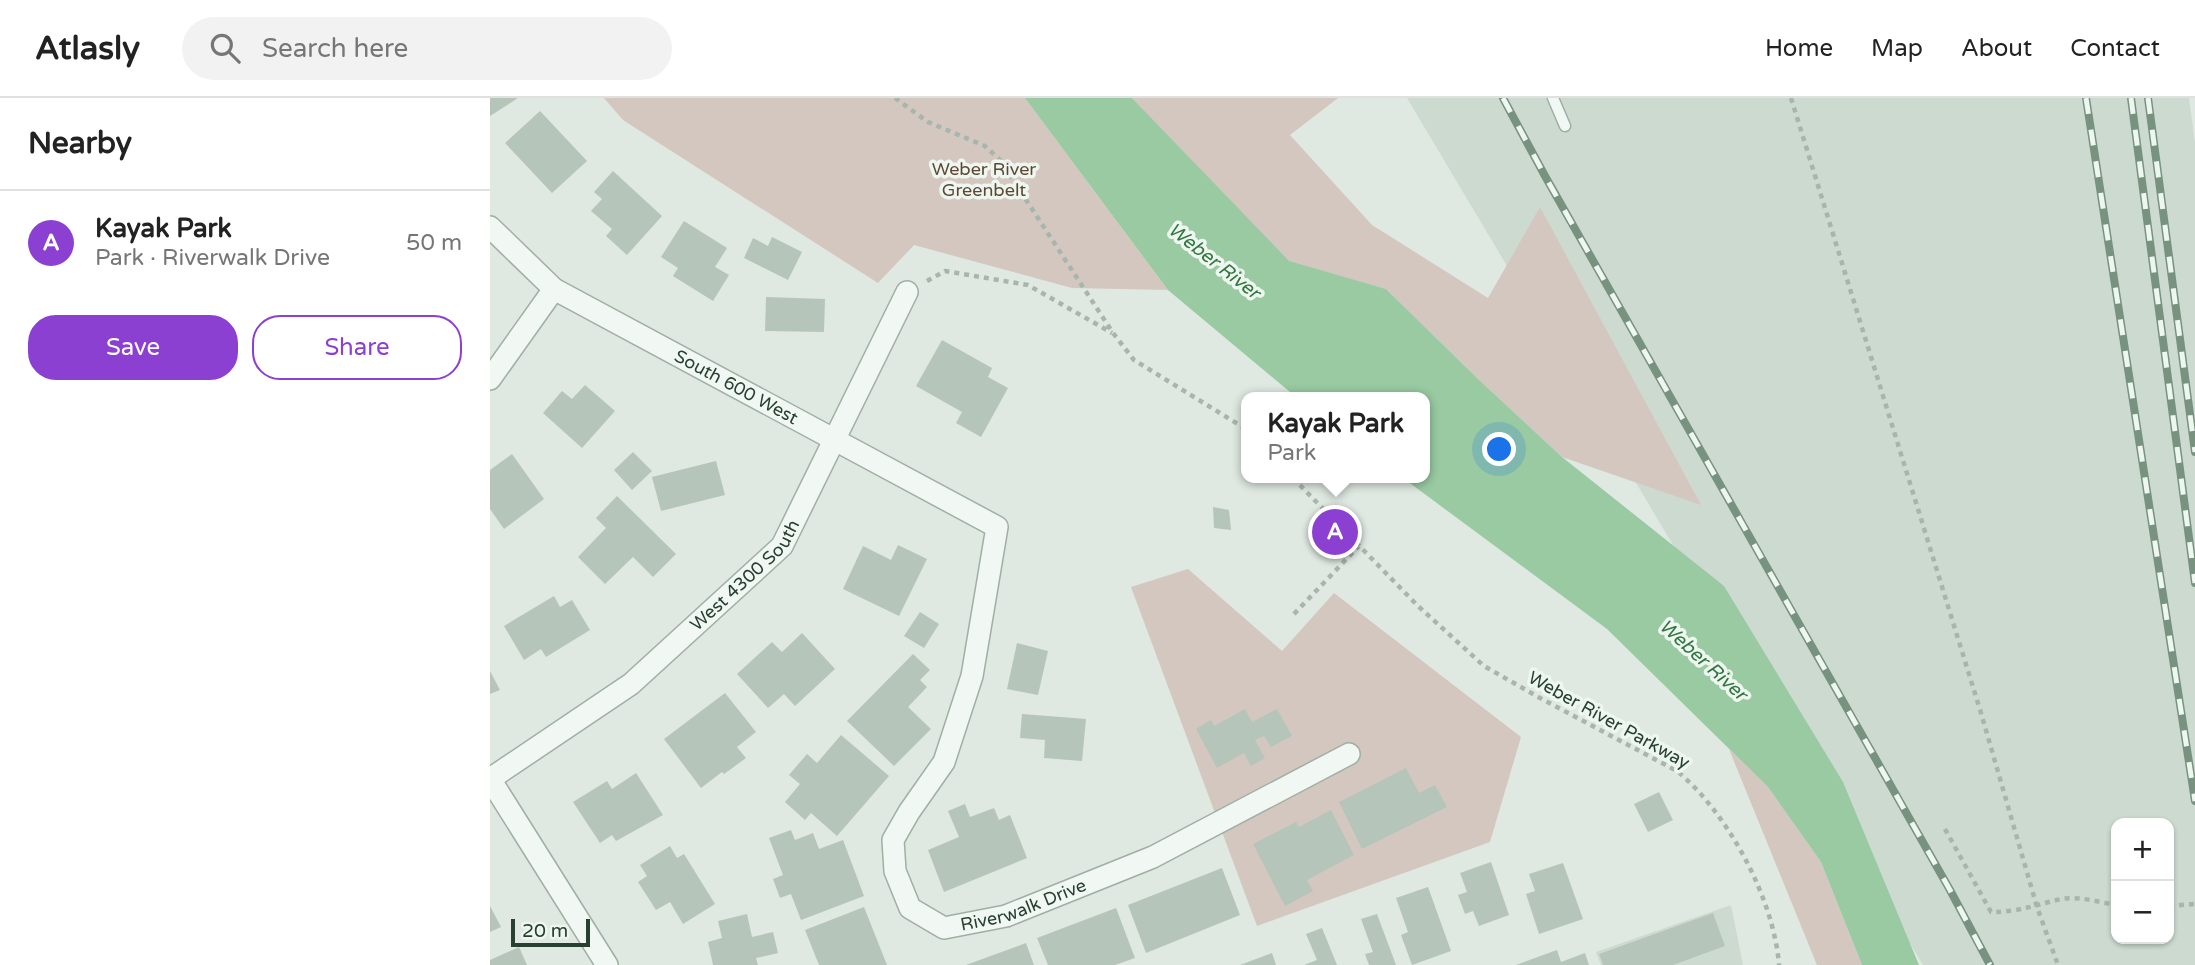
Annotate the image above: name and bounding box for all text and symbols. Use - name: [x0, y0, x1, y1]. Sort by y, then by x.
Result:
- search box: [182, 17, 672, 80]
- text: Atlasly: [35, 29, 140, 68]
- icon: search: [206, 29, 244, 67]
- text: Search here: [262, 33, 408, 64]
- text: Home: [1765, 34, 1833, 63]
- text: Map: [1871, 34, 1923, 63]
- text: About: [1961, 34, 2032, 63]
- text: Contact: [2070, 34, 2160, 63]
- text: Nearby: [28, 125, 132, 162]
- park label: Weber River Greenbelt: [932, 158, 1036, 201]
- text: Kayak Park: [95, 213, 232, 244]
- water label: Weber River: [1164, 218, 1266, 305]
- text: A: [42, 229, 60, 257]
- text: 50 m: [406, 229, 462, 257]
- text: Park · Riverwalk Drive: [95, 244, 330, 272]
- button: Save: [28, 315, 238, 380]
- button: Share: [252, 315, 462, 380]
- street label: South 600 West: [671, 345, 802, 429]
- popup: [1241, 392, 1430, 483]
- text: Kayak Park: [1267, 408, 1404, 439]
- your location: [1482, 432, 1516, 466]
- text: Park: [1267, 439, 1316, 467]
- pin: A: [1312, 506, 1358, 558]
- street label: West 4300 South: [686, 516, 804, 635]
- water label: Weber River: [1655, 615, 1753, 707]
- street label: Weber River Parkway: [1524, 666, 1694, 774]
- map controls: [2111, 818, 2174, 944]
- button: +: [2111, 818, 2174, 881]
- street label: Riverwalk Drive: [959, 874, 1089, 936]
- button: −: [2111, 881, 2174, 944]
- scale bar: [511, 916, 590, 948]
- text: 20 m: [522, 920, 568, 942]

